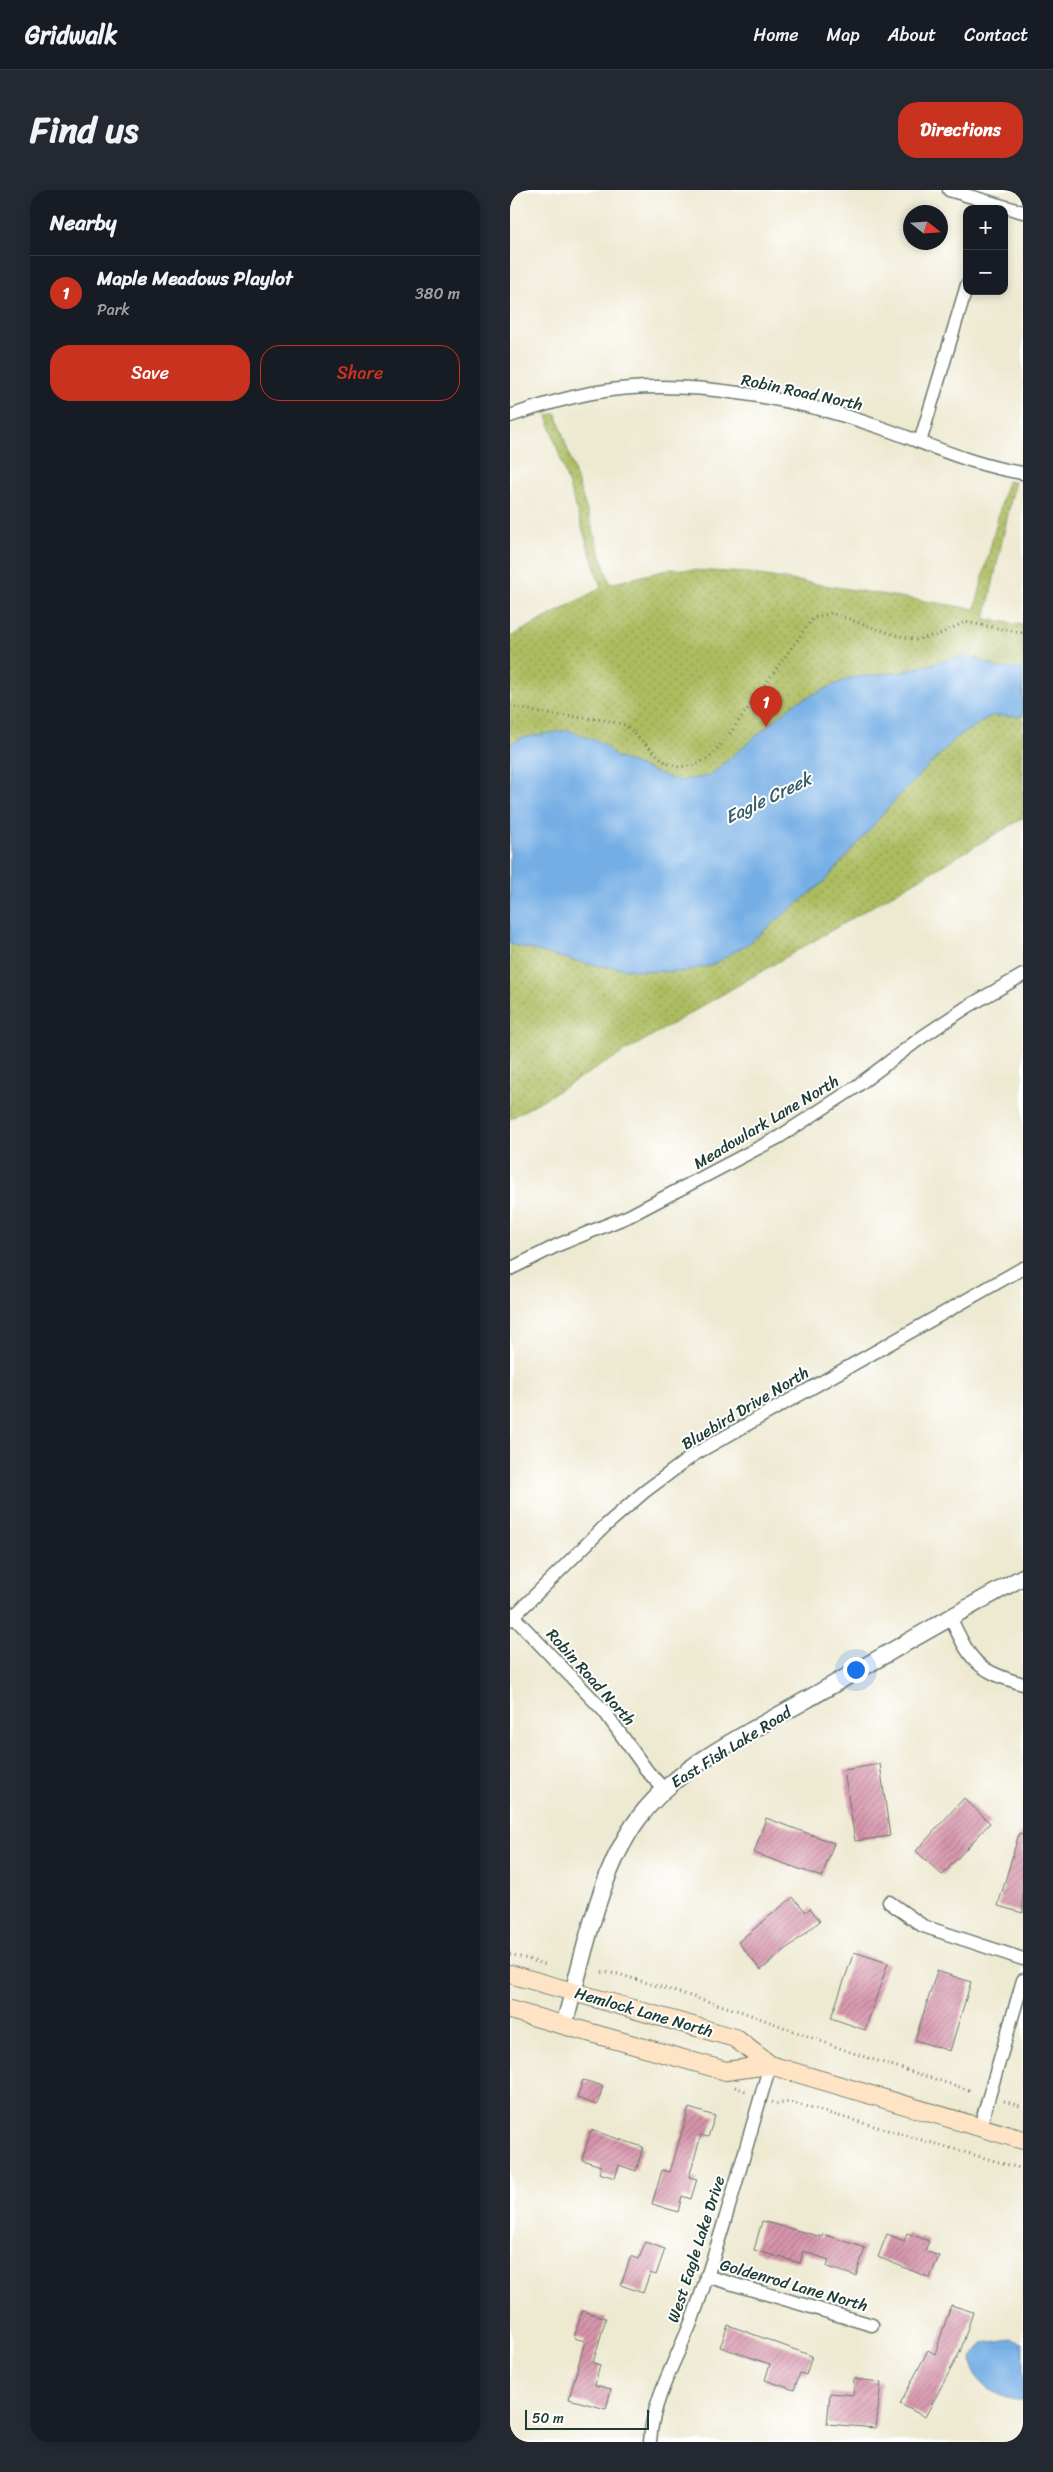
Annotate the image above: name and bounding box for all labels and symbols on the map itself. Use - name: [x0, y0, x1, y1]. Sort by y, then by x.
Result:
- north arrow: [903, 205, 948, 250]
- street label: Robin Road North: [739, 365, 865, 419]
- pin: 1: [750, 686, 782, 727]
- water label: Eagle Creek: [719, 762, 819, 833]
- street label: Meadowlark Lane North: [687, 1067, 845, 1177]
- street label: Bluebird Drive North: [675, 1358, 815, 1458]
- street label: Robin Road North: [539, 1621, 643, 1733]
- your location: [843, 1657, 869, 1683]
- street label: East Fish Lake Road: [665, 1697, 799, 1796]
- street label: Hemlock Lane North: [571, 1978, 717, 2046]
- street label: West Eagle Lake Drive: [659, 2172, 733, 2326]
- street label: Goldenrod Lane North: [717, 2250, 871, 2320]
- scale bar: [525, 2407, 649, 2430]

